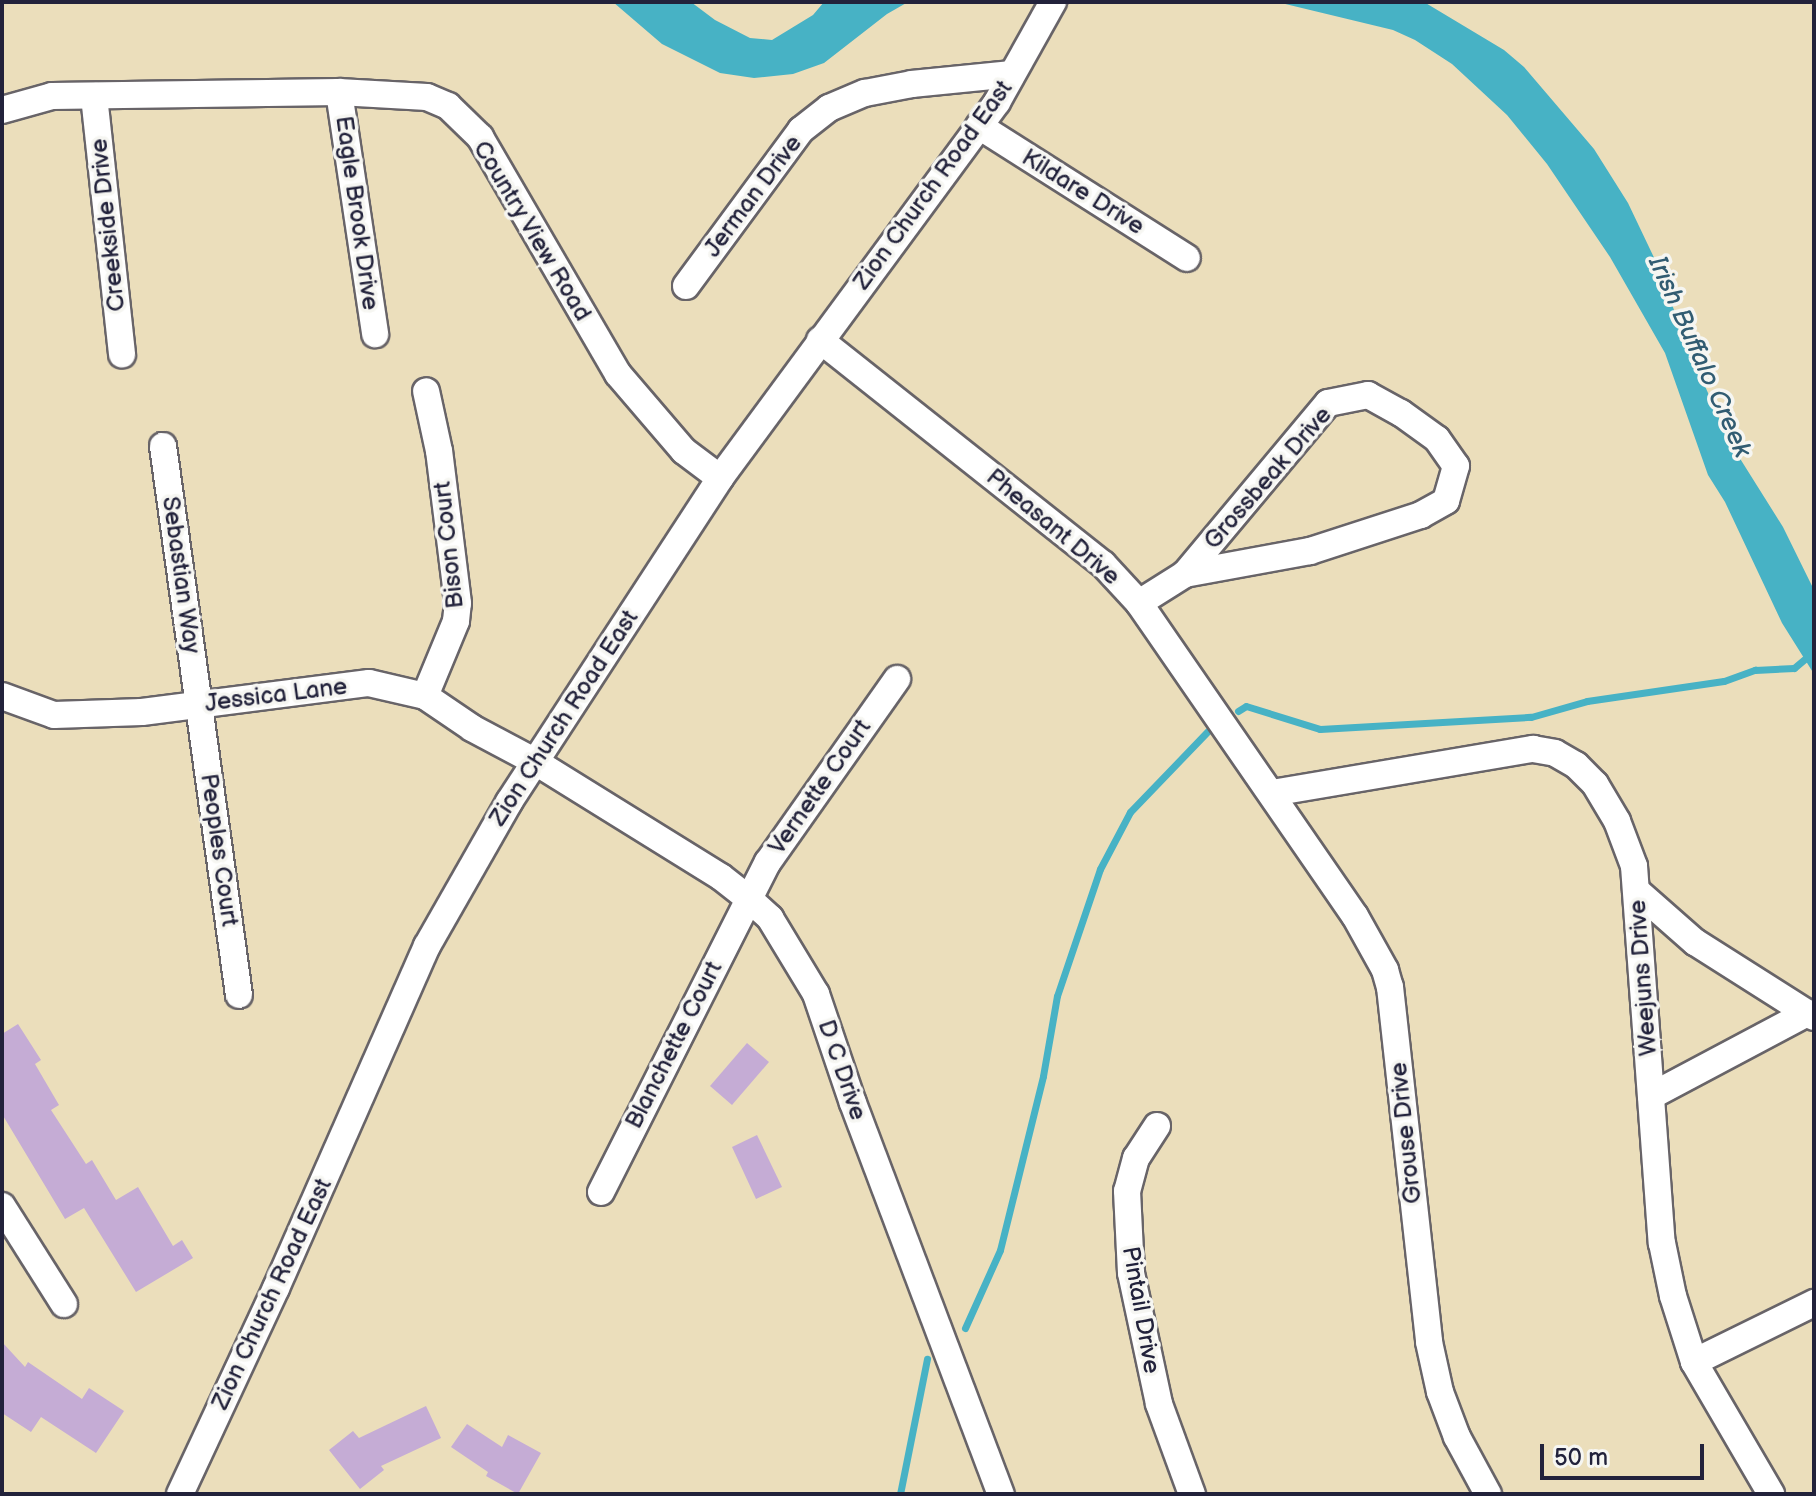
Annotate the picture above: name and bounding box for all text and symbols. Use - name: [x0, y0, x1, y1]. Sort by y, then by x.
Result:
- street label: Zion Church Road East: [847, 75, 1019, 295]
- street label: Eagle Brook Drive: [329, 114, 385, 312]
- street label: Jerman Drive: [698, 130, 808, 262]
- street label: Country View Road: [466, 135, 598, 327]
- street label: Creekside Drive: [85, 137, 131, 313]
- street label: Kildare Drive: [1016, 143, 1150, 241]
- water label: Irish Buffalo Creek: [1641, 252, 1757, 462]
- street label: Grossbeak Drive: [1198, 401, 1338, 555]
- street label: Pheasant Drive: [980, 463, 1126, 591]
- street label: Bison Court: [428, 480, 470, 610]
- street label: Sebastian Way: [156, 494, 206, 656]
- street label: Zion Church Road East: [483, 605, 645, 831]
- street label: Jessica Lane: [203, 672, 349, 718]
- street label: Vernette Court: [763, 714, 877, 860]
- street label: Peoples Court: [194, 772, 244, 928]
- street label: Weejuns Drive: [1623, 899, 1663, 1057]
- street label: Blanchette Court: [619, 957, 729, 1133]
- street label: D C Drive: [811, 1016, 873, 1124]
- street label: Grouse Drive: [1384, 1061, 1428, 1205]
- street label: Zion Church Road East: [206, 1174, 338, 1414]
- street label: Pintail Drive: [1116, 1244, 1166, 1376]
- scale bar: [1544, 1428, 1708, 1478]
- text: 50 m: [1554, 1443, 1608, 1472]

